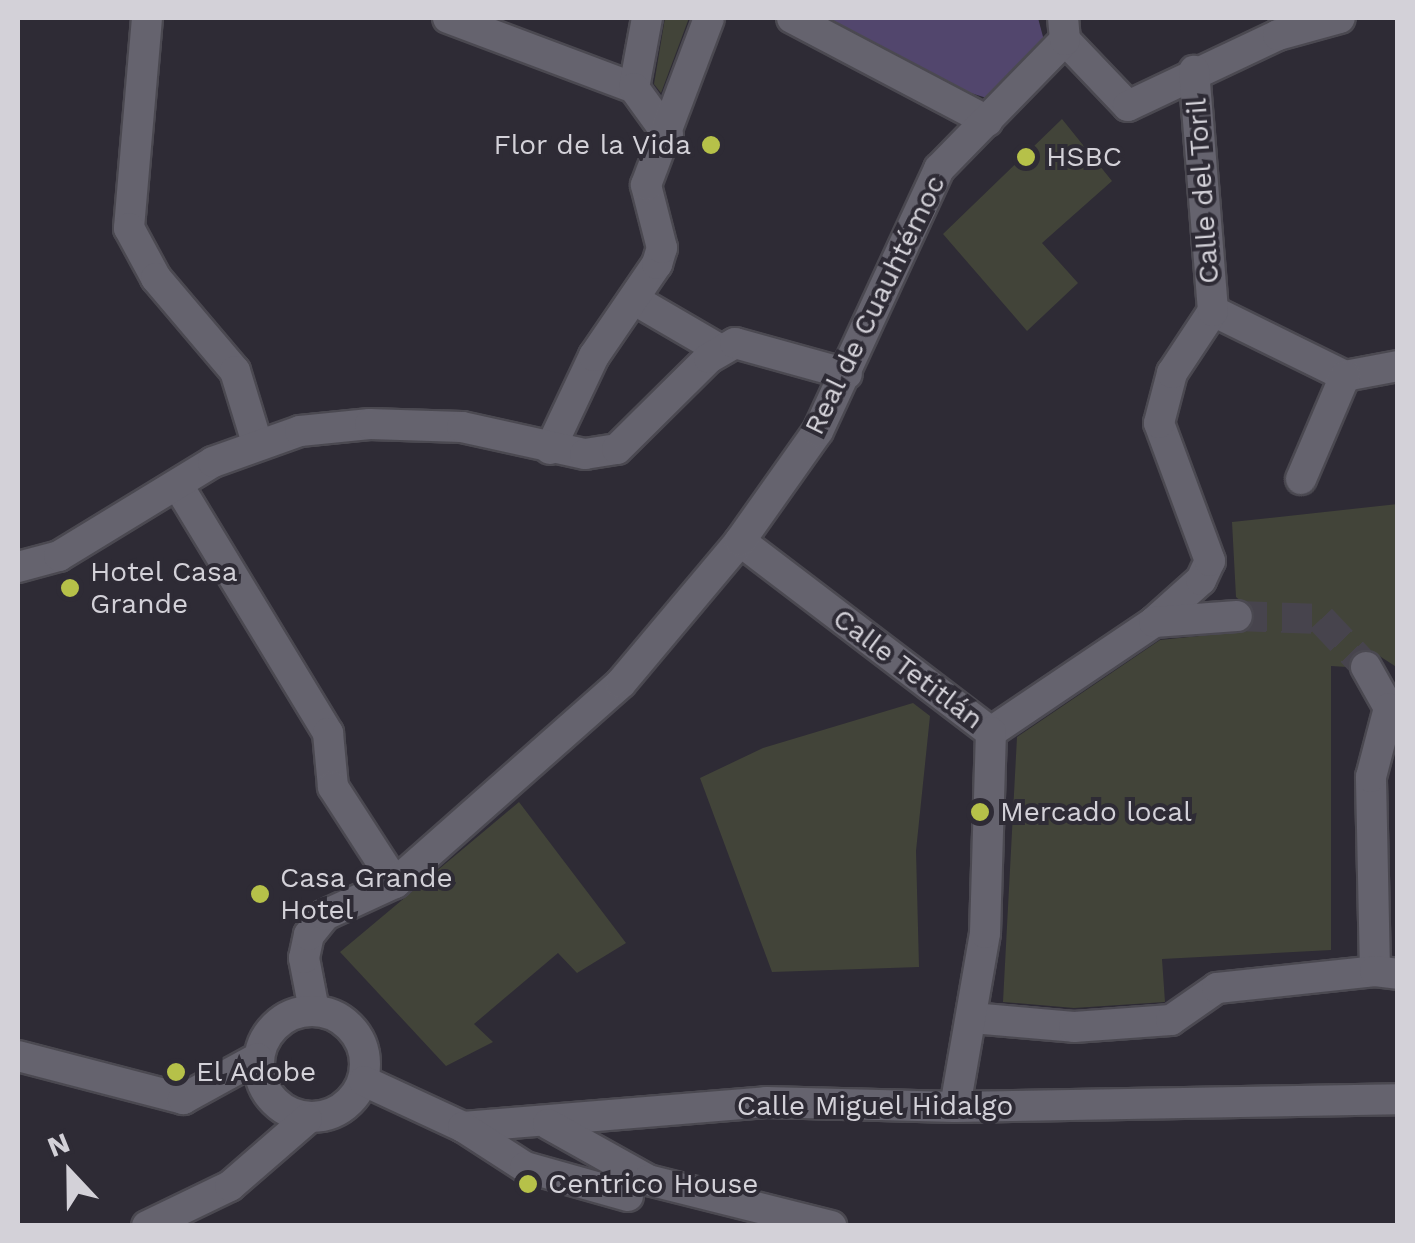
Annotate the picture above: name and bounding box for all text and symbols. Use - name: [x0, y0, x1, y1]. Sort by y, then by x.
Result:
- street label: Calle del Toril: [1180, 96, 1226, 286]
- place label: Flor de la Vida: [491, 128, 691, 162]
- marker: Flor de la Vida: [700, 134, 722, 156]
- place label: HSBC: [1046, 140, 1122, 174]
- marker: HSBC: [1015, 146, 1037, 168]
- street label: Real de Cuauhtémoc: [797, 169, 953, 441]
- place label: Hotel Casa Grande: [90, 555, 239, 621]
- marker: Hotel Casa Grande: [59, 577, 81, 599]
- street label: Calle Tetitlán: [826, 601, 990, 737]
- place label: Mercado local: [1000, 795, 1192, 829]
- marker: Mercado local: [969, 801, 991, 823]
- place label: Casa Grande Hotel: [280, 861, 453, 927]
- marker: Casa Grande Hotel: [249, 883, 271, 905]
- place label: El Adobe: [196, 1055, 318, 1089]
- marker: El Adobe: [165, 1061, 187, 1083]
- street label: Calle Miguel Hidalgo: [736, 1089, 1014, 1123]
- north arrow: [20, 1123, 120, 1223]
- text: N: [43, 1126, 74, 1164]
- place label: Centrico House: [548, 1167, 758, 1201]
- marker: Centrico House: [517, 1173, 539, 1195]

